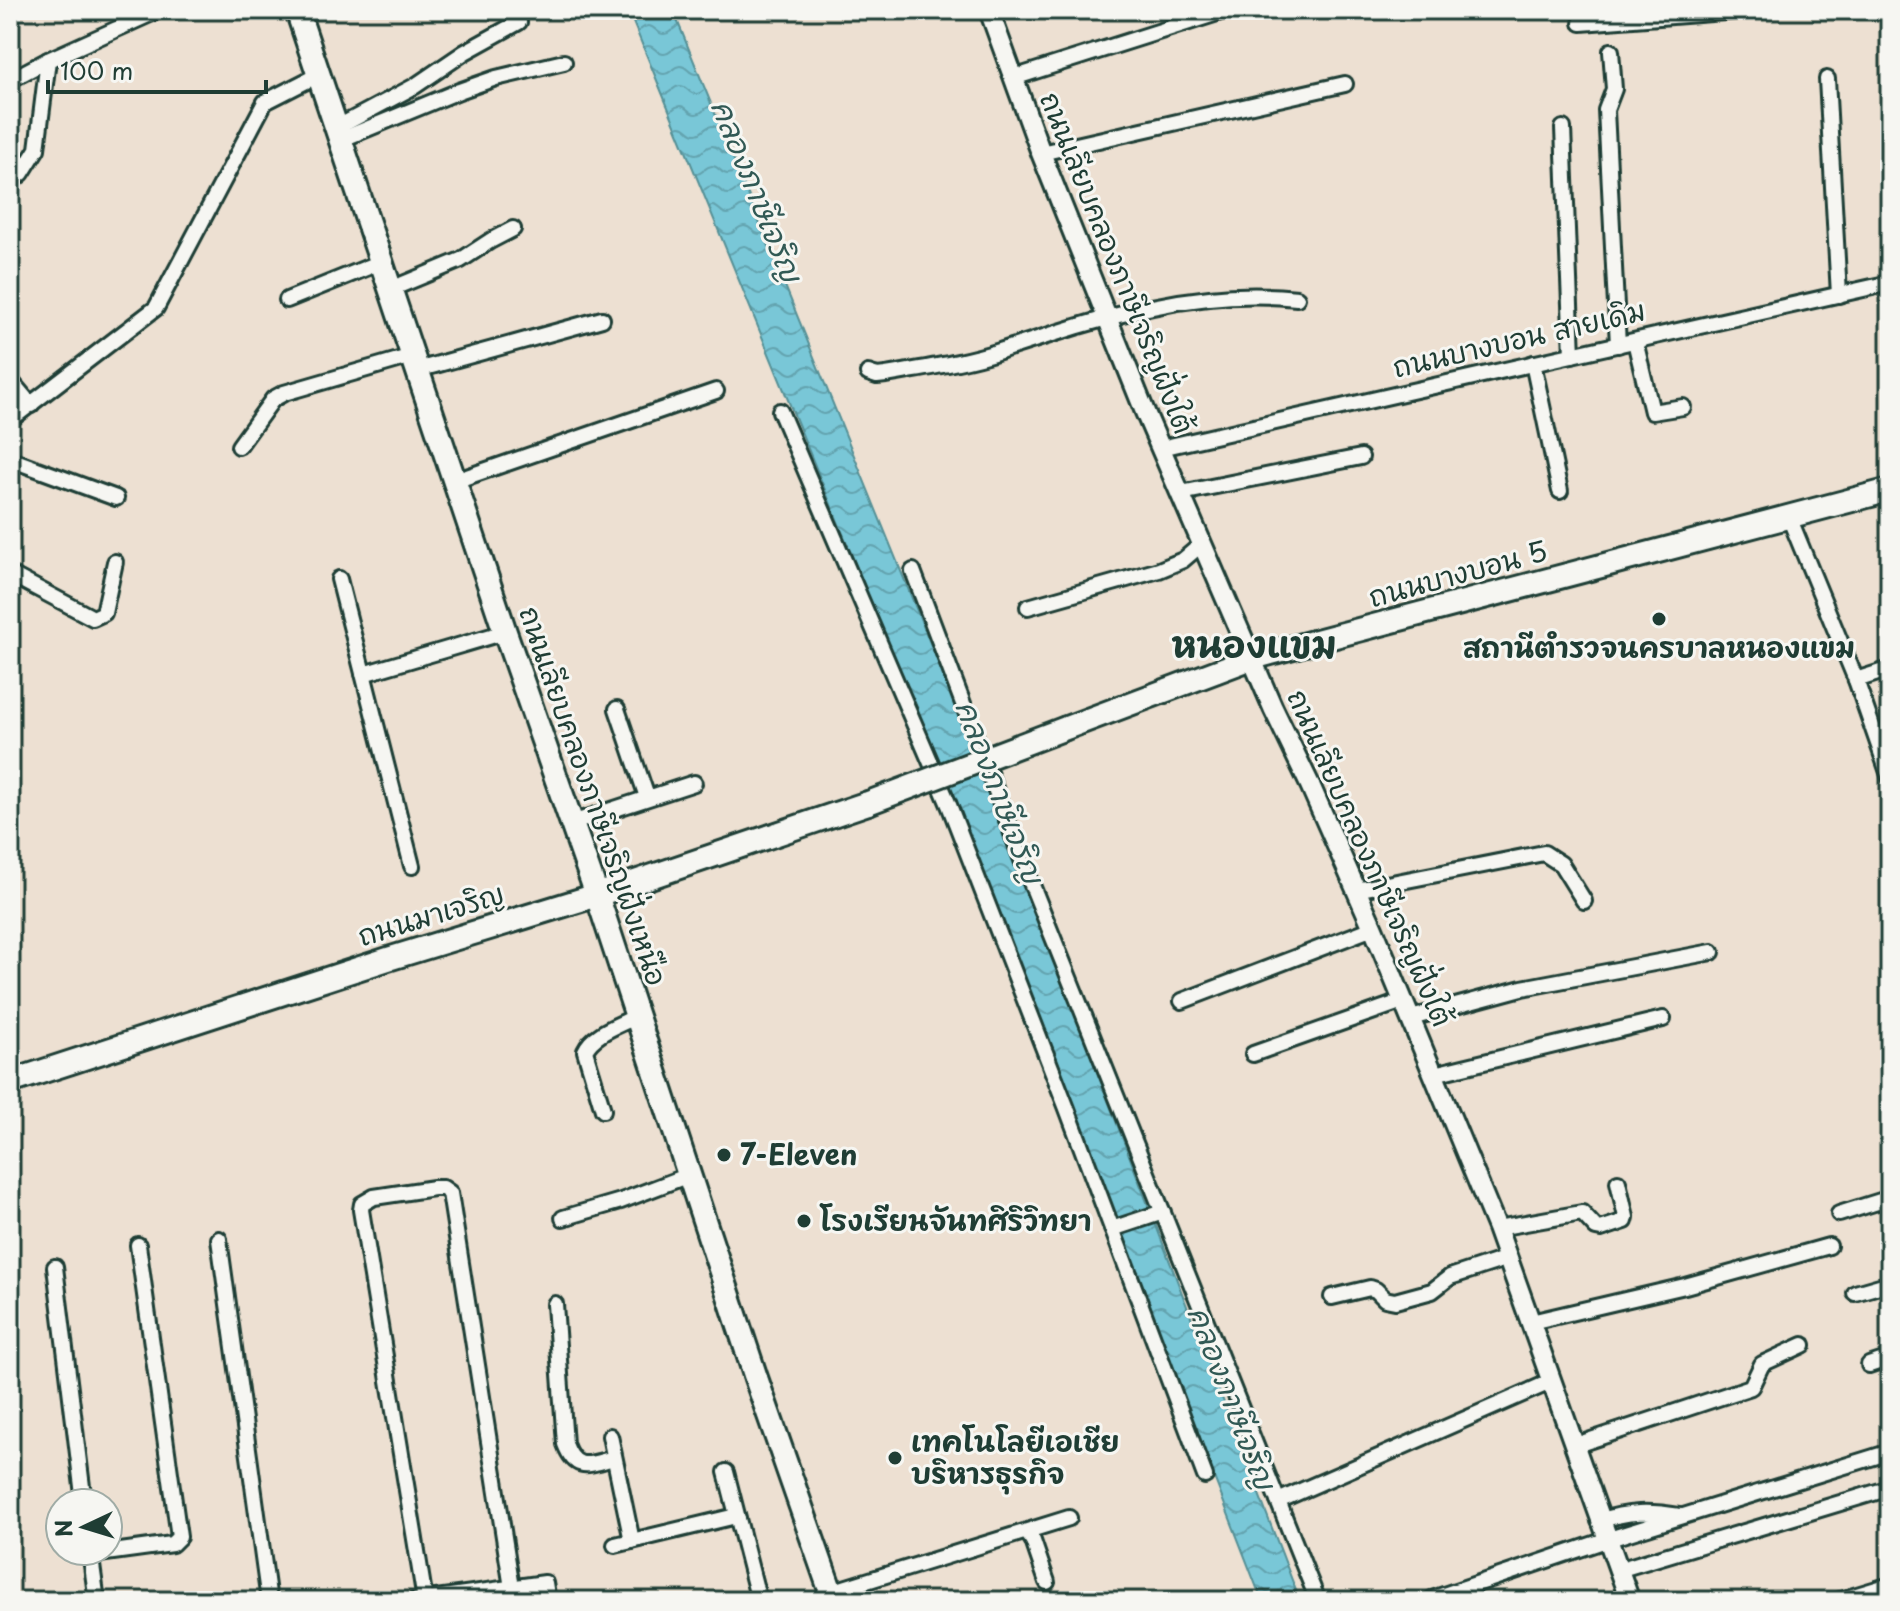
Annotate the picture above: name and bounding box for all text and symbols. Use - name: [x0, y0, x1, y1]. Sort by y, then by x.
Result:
- scale bar: [48, 44, 266, 94]
- text: 100 m: [60, 52, 133, 88]
- street label: ถนนเลียบคลองภาษีเจริญฝั่งใต้: [1030, 84, 1208, 440]
- water label: คลองภาษีเจริญ: [701, 92, 816, 291]
- street label: ถนนบางบอน สายเดิม: [1388, 288, 1649, 388]
- street label: ถนนบางบอน 5: [1364, 528, 1552, 617]
- street label: ถนนเลียบคลองภาษีเจริญฝั่งเหนือ: [509, 599, 681, 991]
- marker: สถานีตำรวจนครบาลหนองแขม: [1650, 610, 1668, 628]
- district label: หนองแขม: [1171, 616, 1337, 670]
- place label: สถานีตำรวจนครบาลหนองแขม: [1463, 625, 1855, 668]
- street label: ถนนเลียบคลองภาษีเจริญฝั่งใต้: [1277, 681, 1467, 1033]
- water label: คลองภาษีเจริญ: [946, 693, 1058, 892]
- street label: ถนนมาเจริญ: [352, 871, 509, 956]
- place label: 7-Eleven: [740, 1132, 857, 1175]
- marker: 7-Eleven: [715, 1146, 733, 1164]
- place label: โรงเรียนจันทศิริวิทยา: [819, 1198, 1092, 1241]
- marker: โรงเรียนจันทศิริวิทยา: [795, 1212, 813, 1230]
- water label: คลองภาษีเจริญ: [1178, 1299, 1290, 1498]
- place label: เทคโนโลยีเอเชีย บริหารธุรกิจ: [911, 1419, 1119, 1495]
- marker: เทคโนโลยีเอเชีย บริหารธุรกิจ: [886, 1449, 904, 1467]
- north arrow: [44, 1487, 124, 1567]
- text: N: [45, 1519, 80, 1538]

